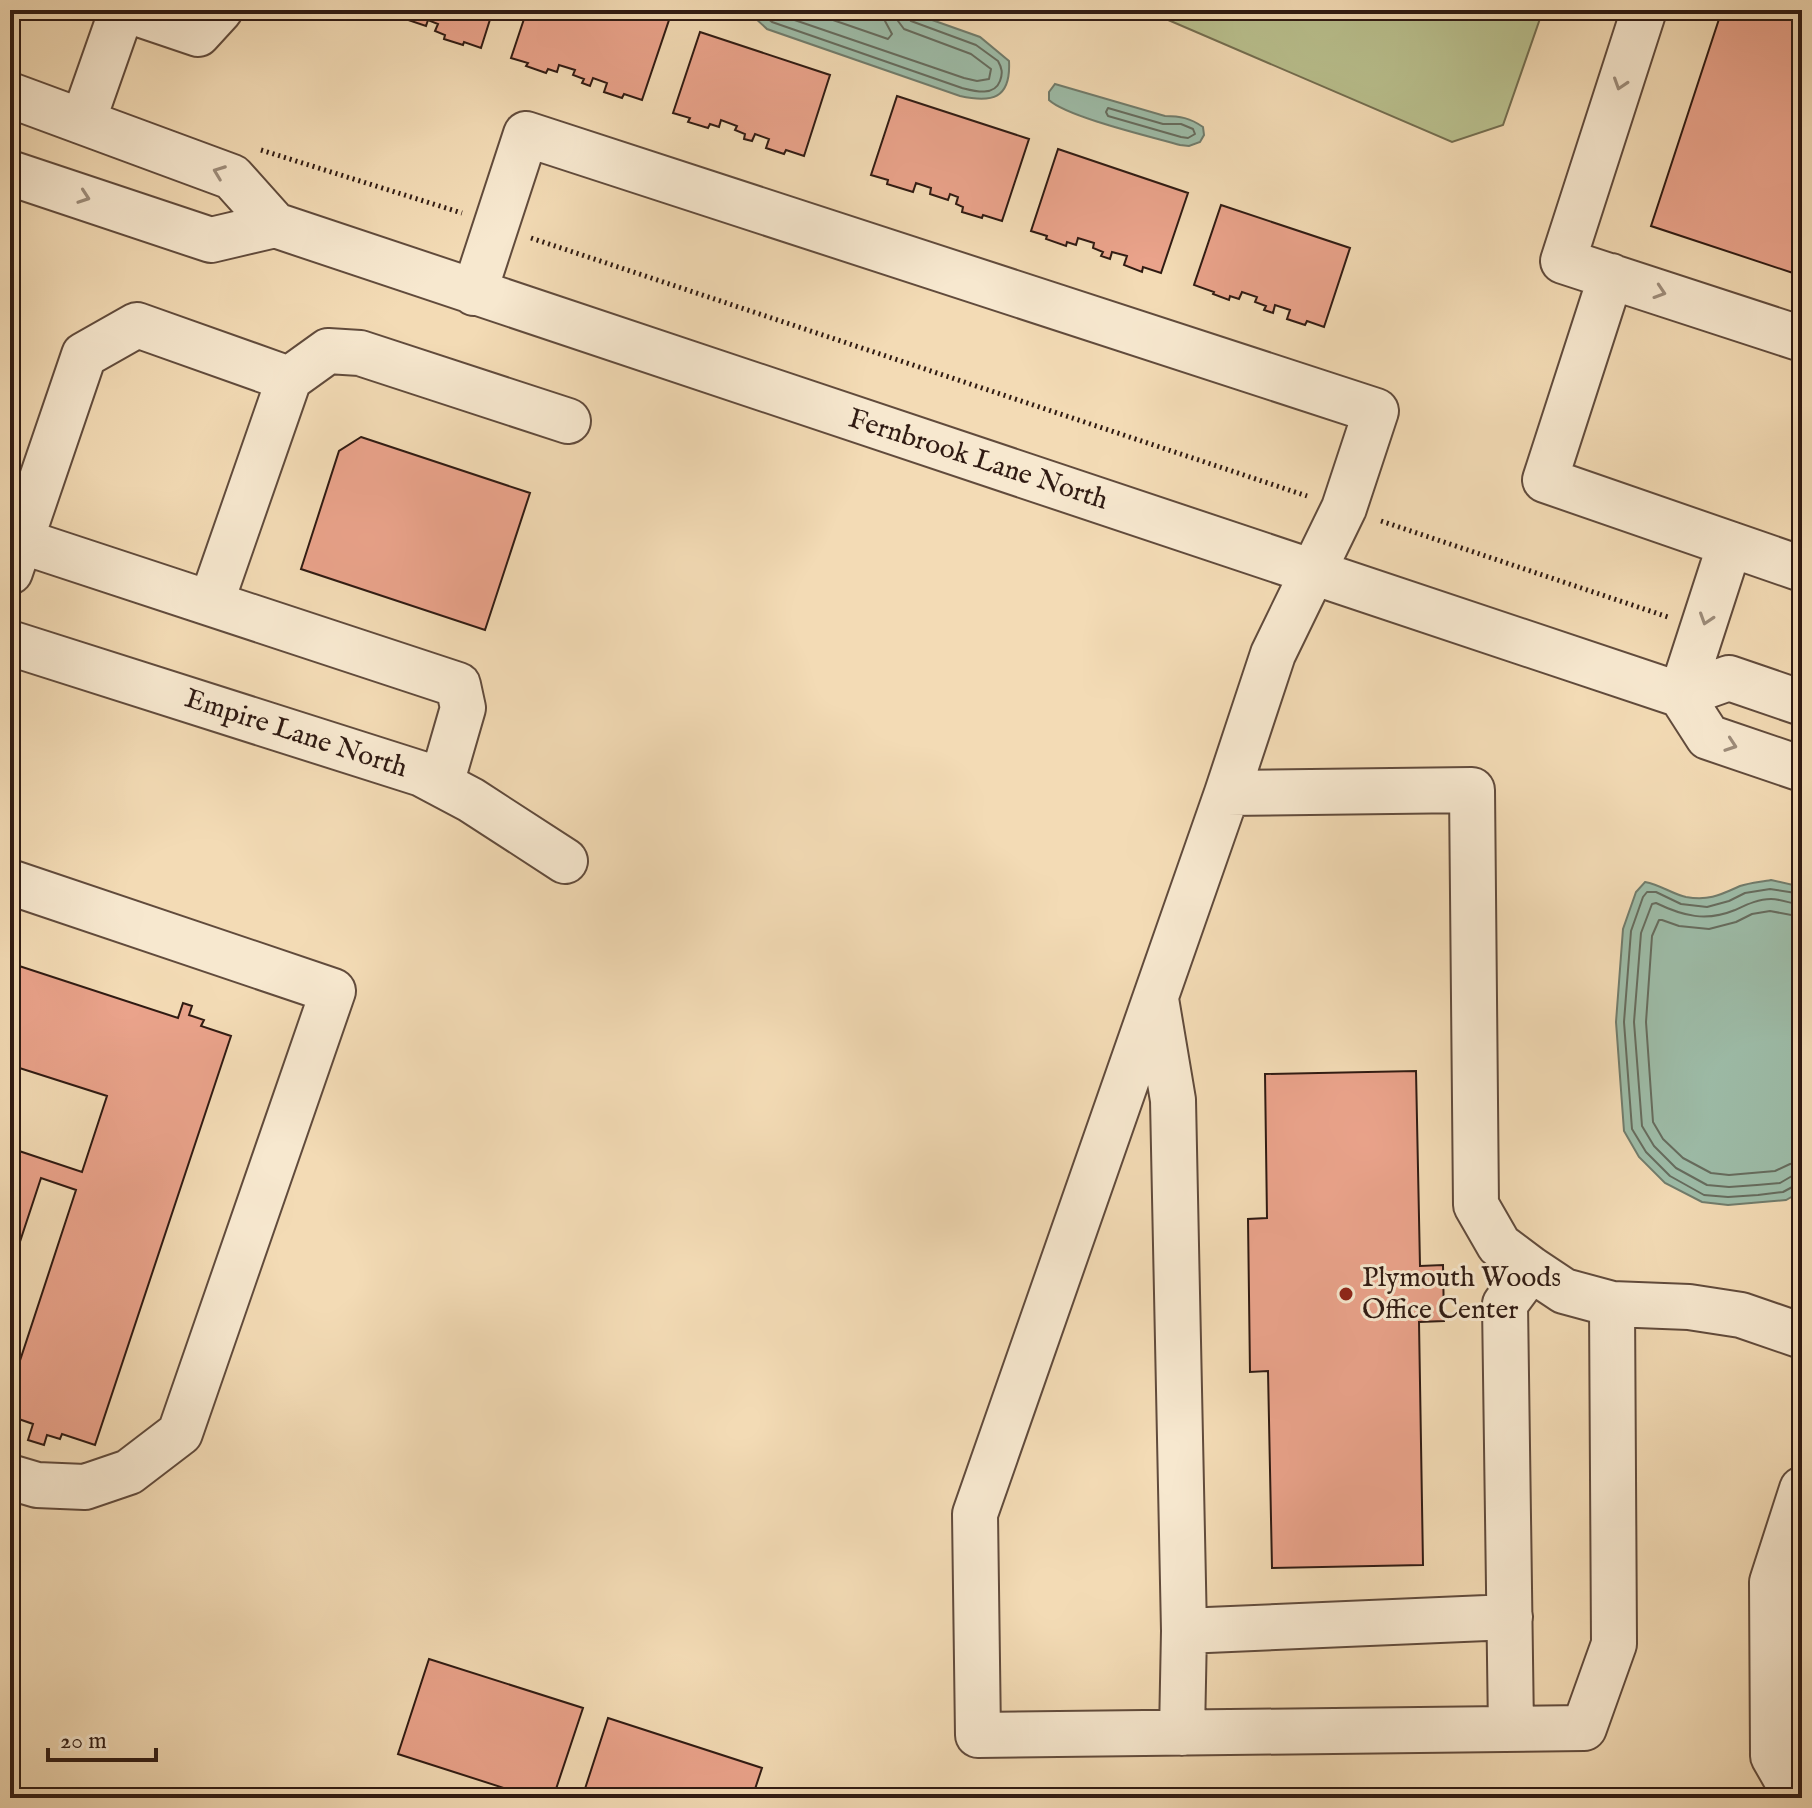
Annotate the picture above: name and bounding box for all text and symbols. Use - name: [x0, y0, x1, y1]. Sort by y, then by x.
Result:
- one-way arrow: [1614, 76, 1630, 90]
- one-way arrow: [213, 165, 227, 182]
- one-way arrow: [76, 188, 90, 204]
- one-way arrow: [1652, 283, 1666, 299]
- street label: Fernbrook Lane North: [844, 401, 1112, 519]
- one-way arrow: [1700, 611, 1716, 625]
- street label: Empire Lane North: [180, 682, 412, 787]
- one-way arrow: [1723, 736, 1737, 752]
- place label: Plymouth Woods Office Center: [1362, 1261, 1561, 1328]
- marker: Plymouth Woods Office Center: [1337, 1285, 1355, 1303]
- scale bar: [48, 1712, 156, 1762]
- text: 20 m: [60, 1726, 107, 1757]

